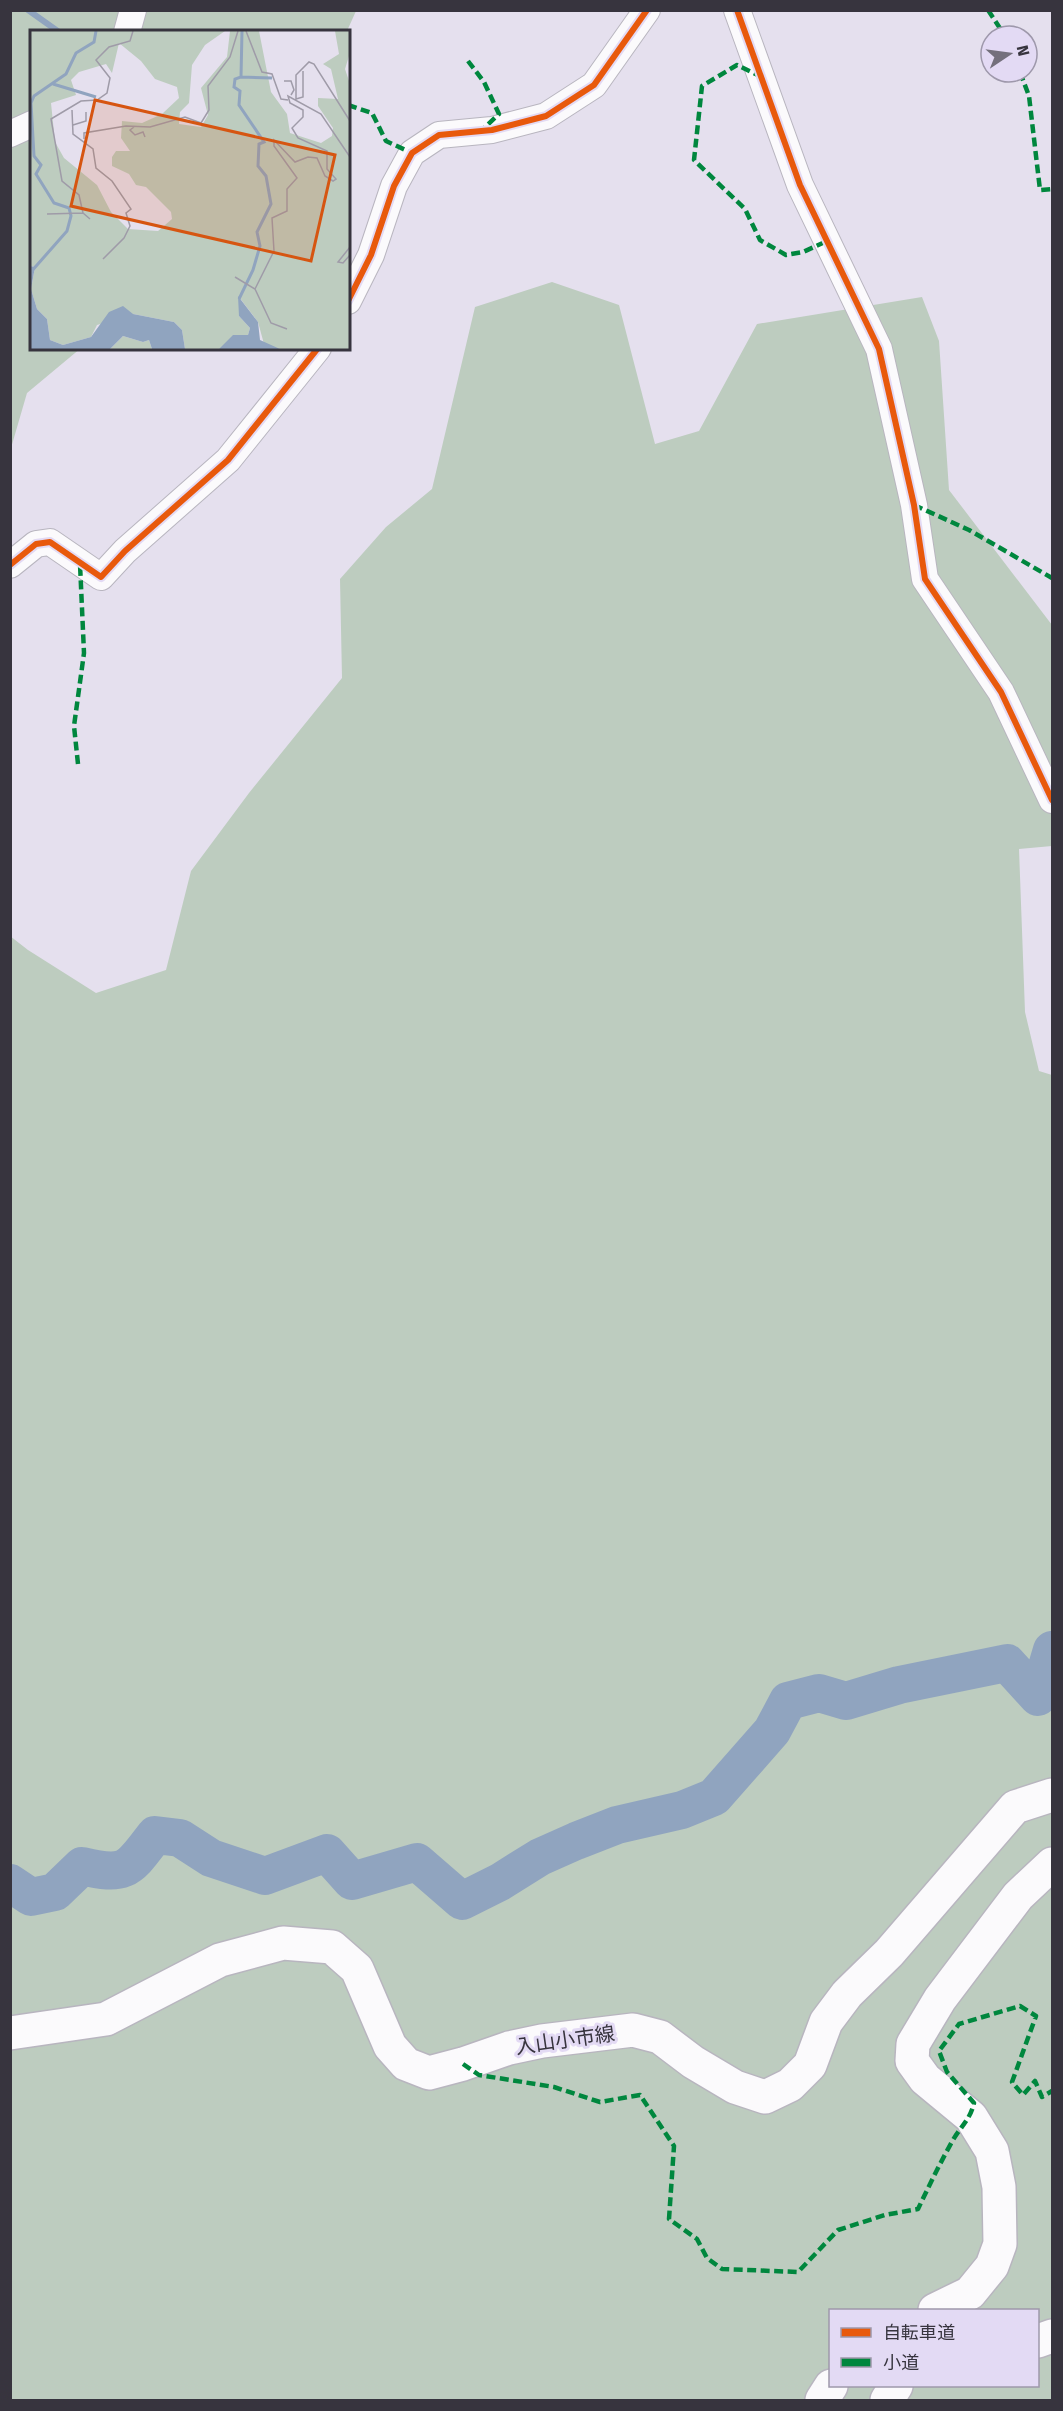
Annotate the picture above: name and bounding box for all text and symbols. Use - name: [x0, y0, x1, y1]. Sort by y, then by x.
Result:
- north arrow: [979, 24, 1039, 84]
- inset map: [30, 30, 350, 350]
- text: N: [1013, 43, 1034, 58]
- street label: 入山小市線: [514, 2021, 616, 2059]
- legend: [829, 2309, 1039, 2387]
- text: 自転車道: [883, 2322, 955, 2344]
- text: 小道: [883, 2352, 919, 2374]

